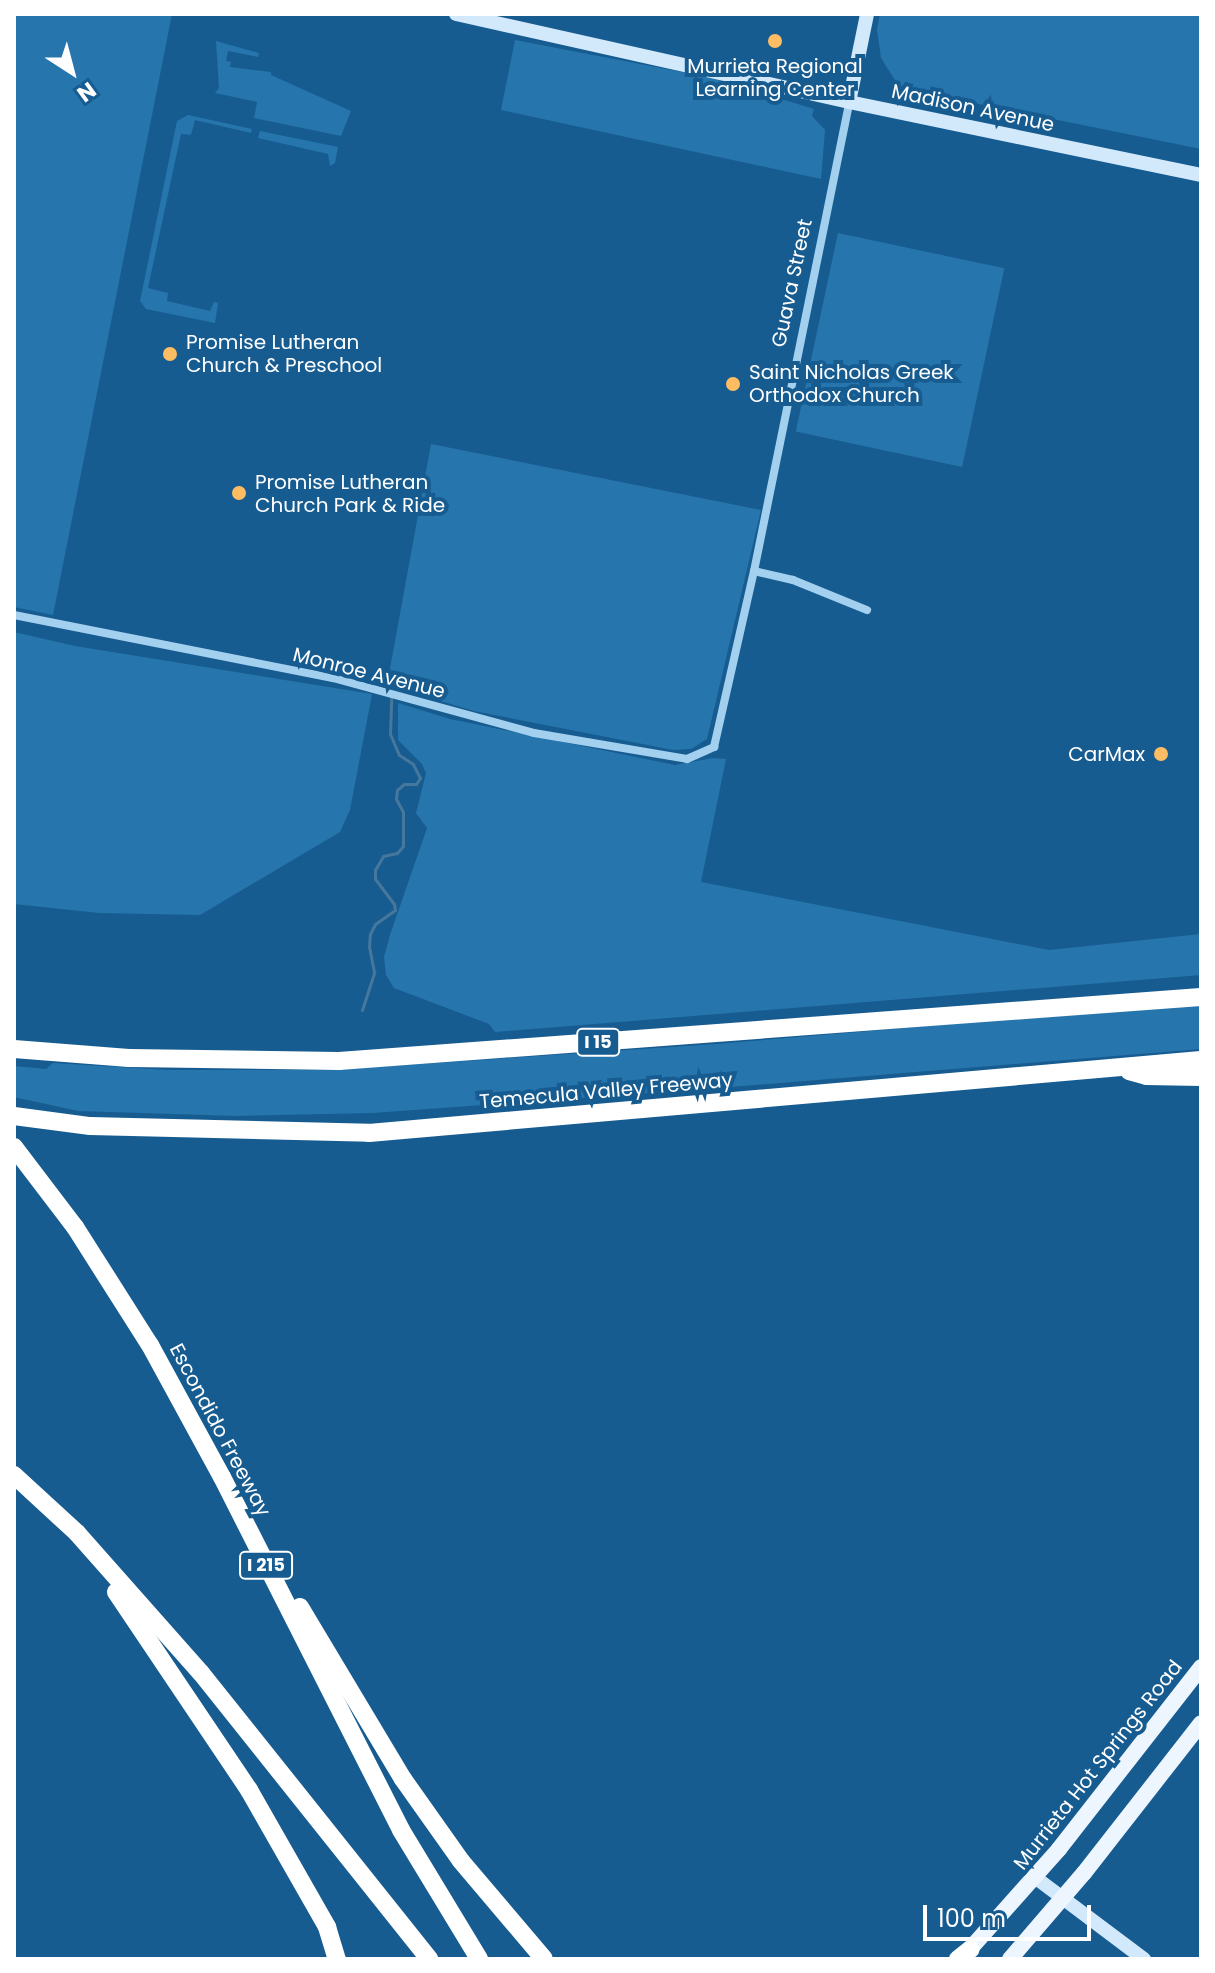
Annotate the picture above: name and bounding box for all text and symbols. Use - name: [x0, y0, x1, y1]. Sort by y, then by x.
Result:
- north arrow: [32, 32, 112, 112]
- marker: Murrieta Regional Learning Center: [766, 32, 784, 50]
- place label: Murrieta Regional Learning Center: [687, 54, 863, 101]
- text: N: [71, 74, 102, 109]
- street label: Madison Avenue: [889, 79, 1057, 137]
- street label: Guava Street: [767, 217, 817, 349]
- place label: Promise Lutheran Church & Preschool: [186, 330, 382, 377]
- marker: Promise Lutheran Church & Preschool: [161, 345, 179, 363]
- place label: Saint Nicholas Greek Orthodox Church: [749, 360, 954, 407]
- marker: Saint Nicholas Greek Orthodox Church: [724, 375, 742, 393]
- place label: Promise Lutheran Church Park & Ride: [255, 470, 445, 517]
- marker: Promise Lutheran Church Park & Ride: [230, 484, 248, 502]
- street label: Monroe Avenue: [290, 642, 448, 704]
- place label: CarMax: [1068, 742, 1145, 766]
- marker: CarMax: [1152, 745, 1170, 763]
- road number: I 15: [576, 1028, 620, 1056]
- street label: Temecula Valley Freeway: [478, 1068, 734, 1114]
- street label: Escondido Freeway: [164, 1340, 276, 1520]
- road number: I 215: [238, 1551, 294, 1579]
- street label: Murrieta Hot Springs Road: [1009, 1655, 1187, 1875]
- scale bar: [927, 1889, 1095, 1939]
- text: 100 m: [937, 1902, 1006, 1935]

